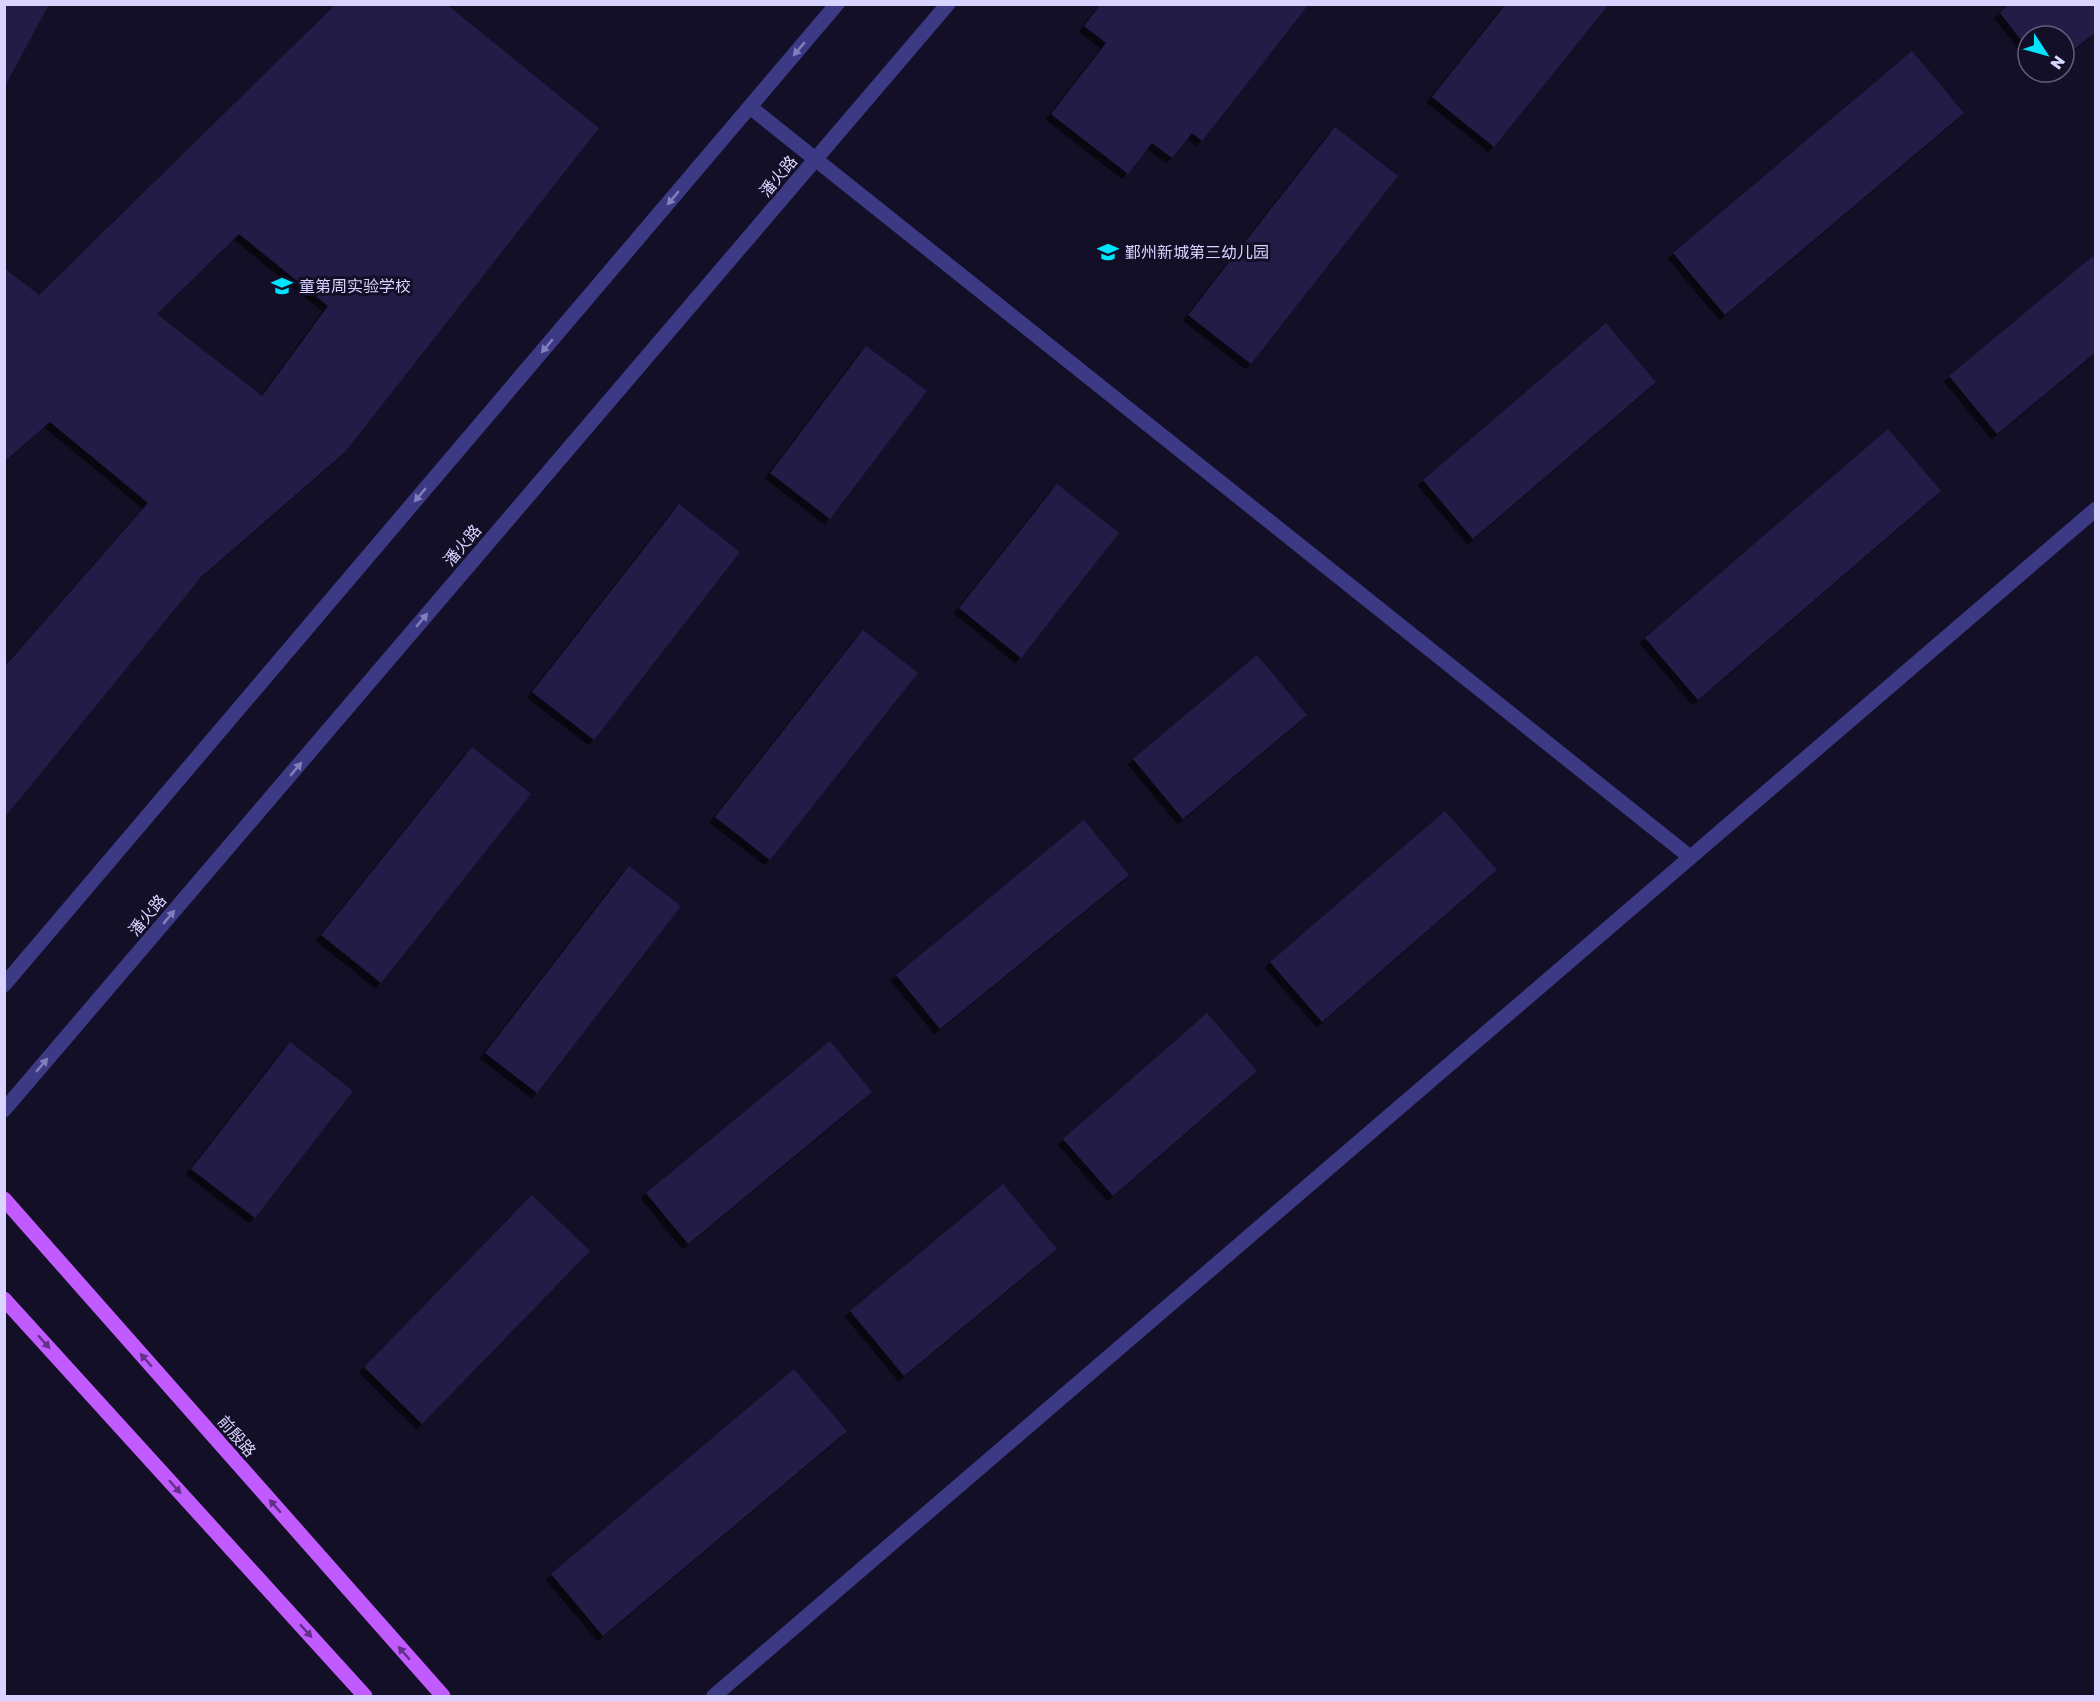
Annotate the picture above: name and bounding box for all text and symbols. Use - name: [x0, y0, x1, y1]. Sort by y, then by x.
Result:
- north arrow: [2016, 24, 2076, 84]
- one-way arrow: [792, 41, 805, 57]
- text: N: [2046, 52, 2070, 74]
- street label: 潘火路: [755, 151, 801, 201]
- one-way arrow: [667, 190, 680, 205]
- school or university icon: 鄞州新城第三幼儿园: [1096, 240, 1120, 264]
- place label: 鄞州新城第三幼儿园: [1125, 242, 1269, 262]
- school or university icon: 童第周实验学校: [270, 274, 294, 298]
- place label: 童第周实验学校: [299, 276, 411, 296]
- one-way arrow: [540, 338, 553, 354]
- one-way arrow: [414, 487, 427, 503]
- street label: 潘火路: [439, 520, 485, 570]
- one-way arrow: [415, 613, 428, 628]
- one-way arrow: [289, 761, 302, 777]
- street label: 潘火路: [124, 890, 170, 940]
- one-way arrow: [162, 910, 175, 925]
- one-way arrow: [36, 1057, 49, 1073]
- one-way arrow: [37, 1335, 51, 1350]
- one-way arrow: [140, 1352, 153, 1368]
- street label: 前殷路: [214, 1411, 260, 1461]
- one-way arrow: [168, 1479, 181, 1494]
- one-way arrow: [269, 1498, 282, 1514]
- one-way arrow: [299, 1623, 312, 1638]
- one-way arrow: [397, 1645, 411, 1660]

